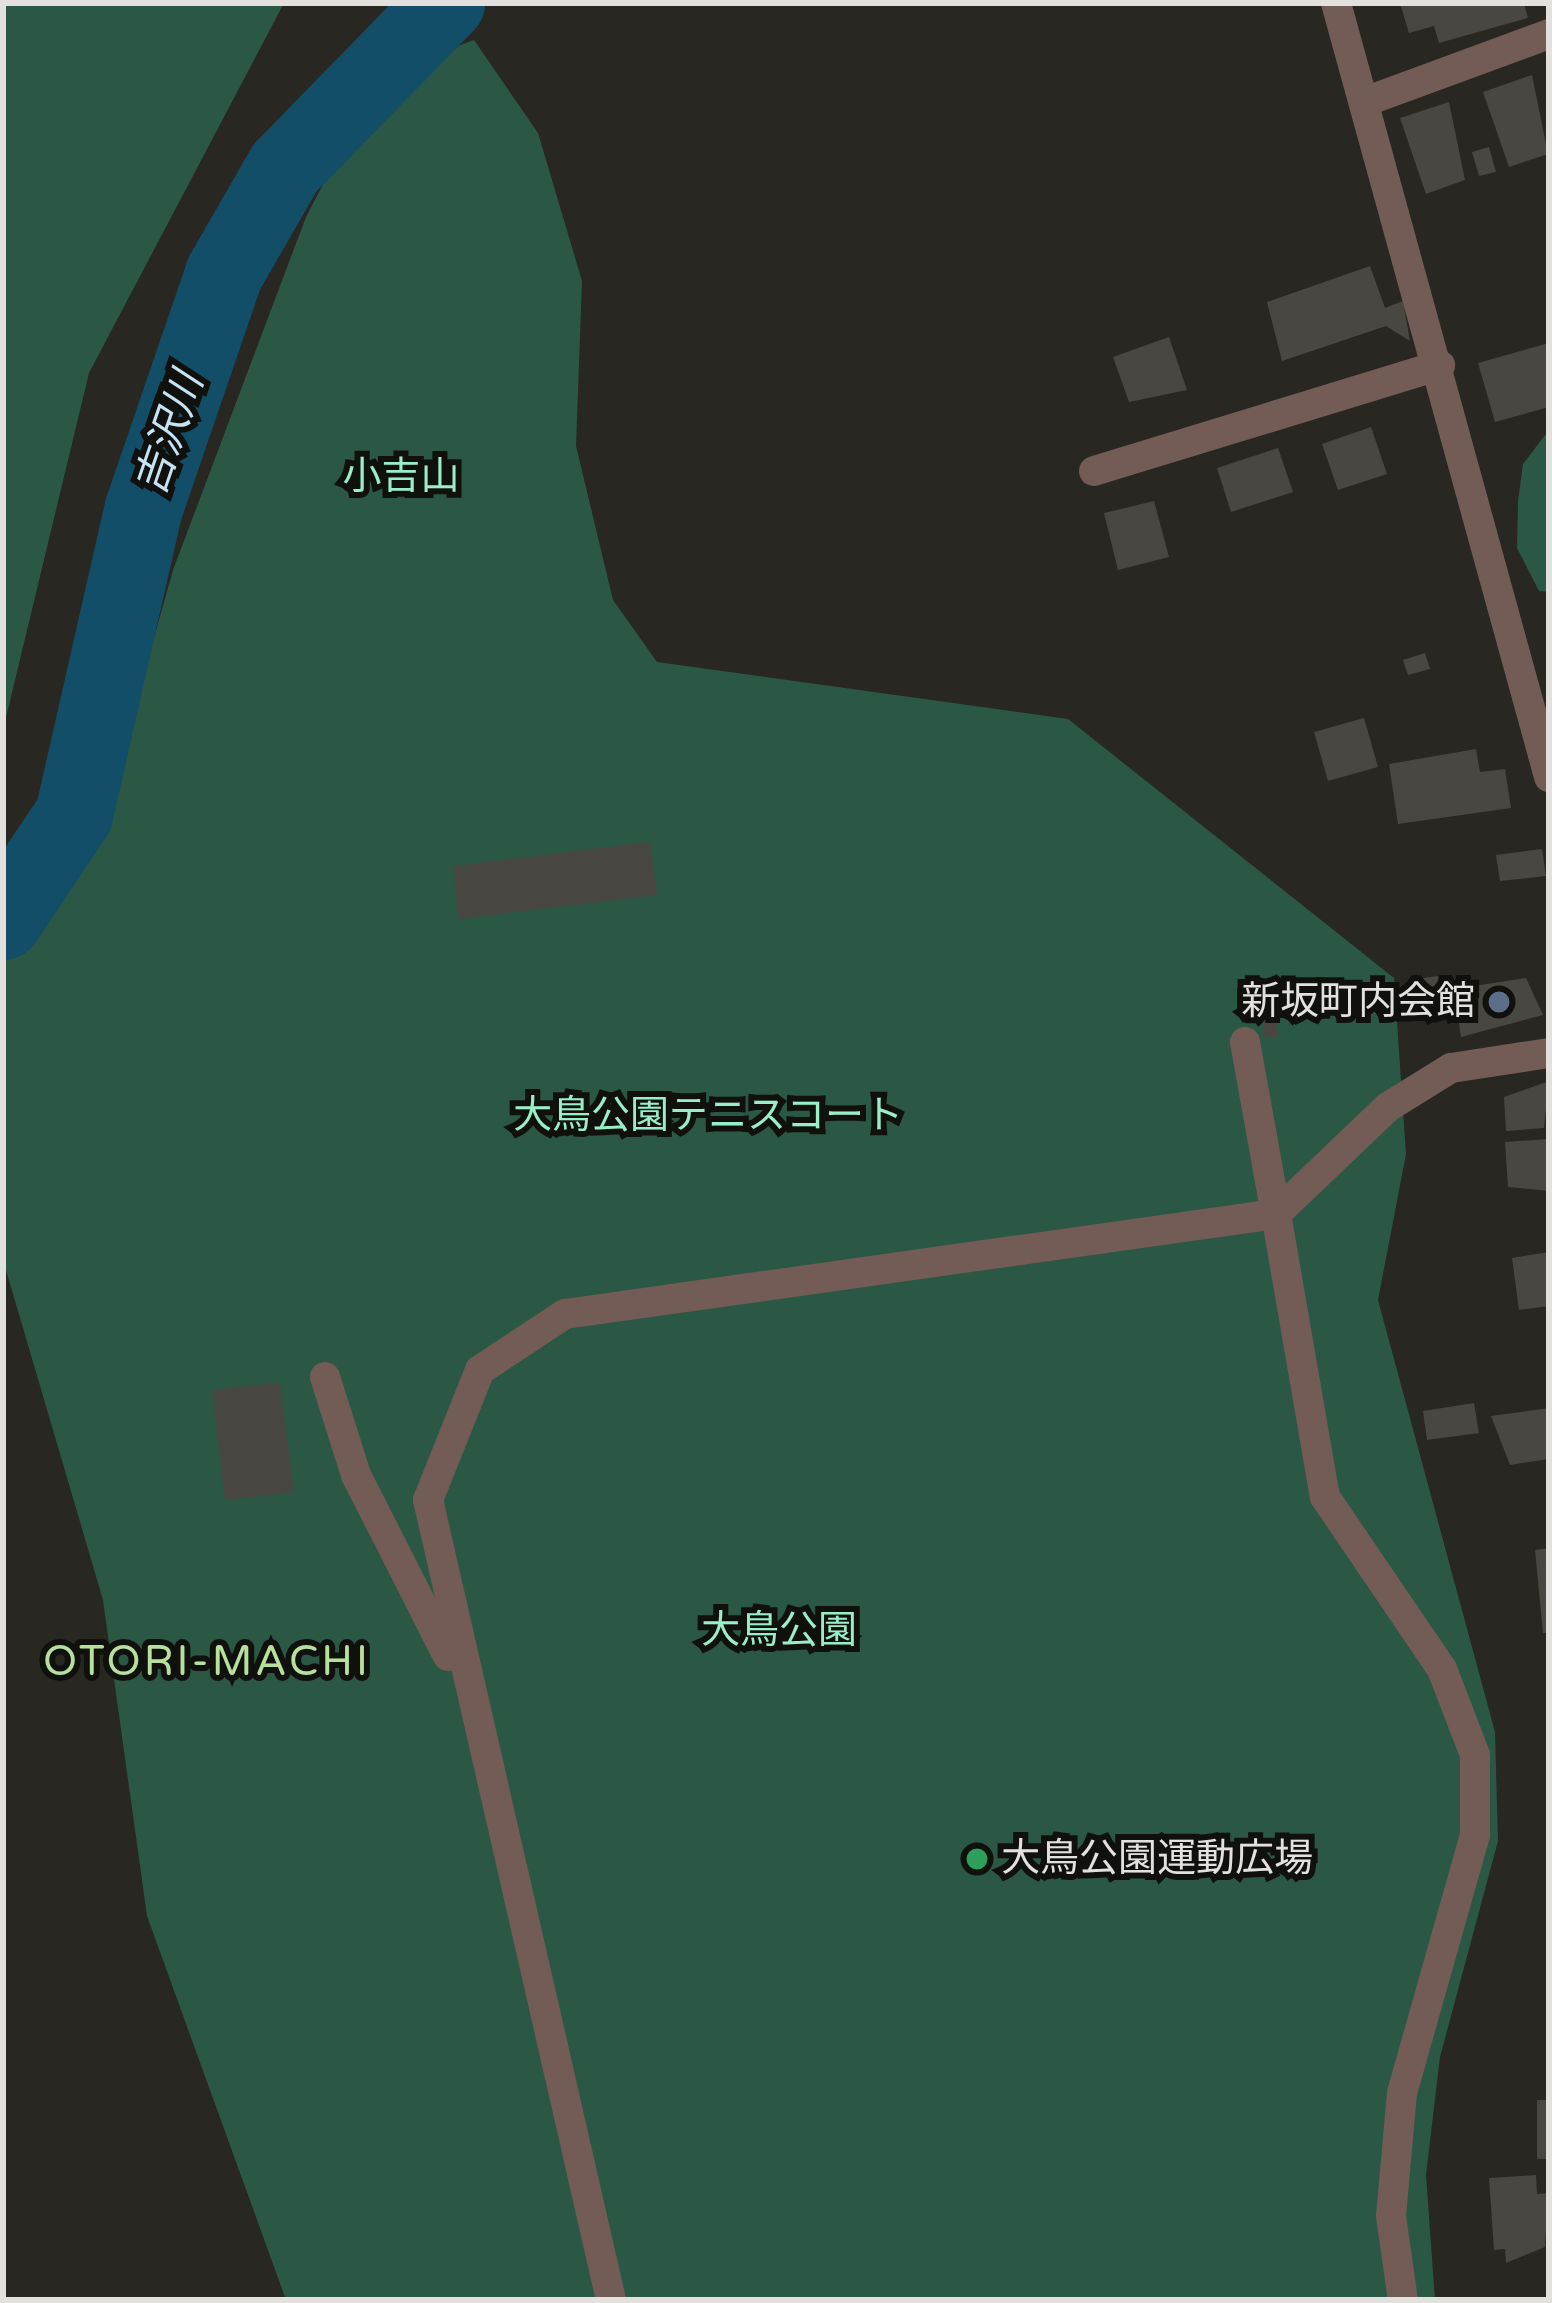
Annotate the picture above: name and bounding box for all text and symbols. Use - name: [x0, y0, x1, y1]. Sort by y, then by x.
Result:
- water label: 吉沢川: [126, 366, 214, 502]
- park label: 小吉山: [343, 454, 459, 500]
- place label: 新坂町内会館: [1241, 979, 1475, 1025]
- marker: 新坂町内会館: [1486, 989, 1512, 1015]
- park label: 大鳥公園テニスコート: [513, 1093, 903, 1139]
- park label: 大鳥公園: [701, 1608, 857, 1654]
- district label: OTORI-MACHI: [43, 1637, 371, 1687]
- place label: 大鳥公園運動広場: [1001, 1836, 1313, 1882]
- marker: 大鳥公園運動広場: [964, 1846, 990, 1872]

